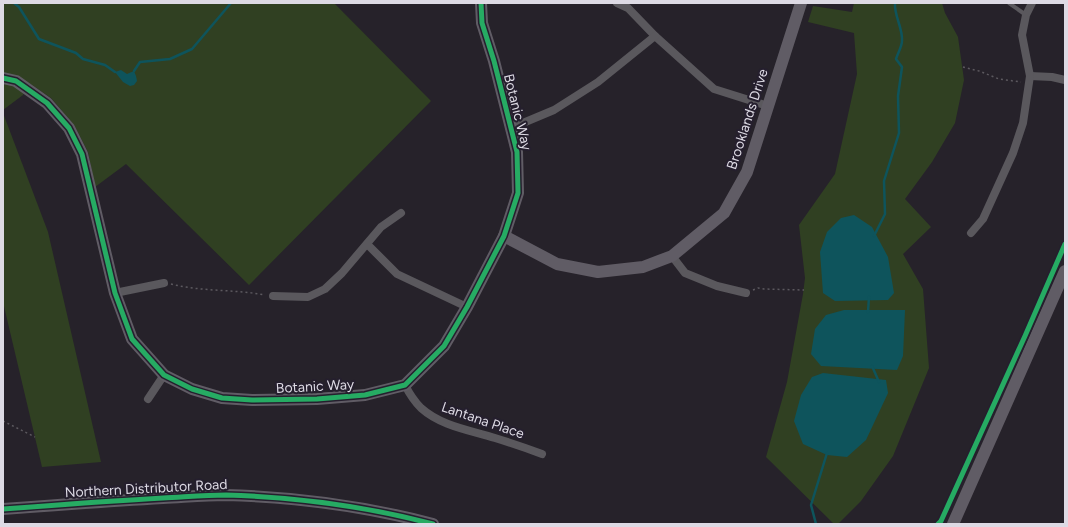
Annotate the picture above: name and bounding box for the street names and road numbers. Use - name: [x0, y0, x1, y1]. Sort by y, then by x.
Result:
- street label: Brooklands Drive: [723, 66, 772, 172]
- street label: Botanic Way: [500, 72, 535, 153]
- street label: Botanic Way: [275, 376, 355, 397]
- street label: Lantana Place: [439, 398, 527, 443]
- street label: Northern Distributor Road: [64, 476, 228, 501]

